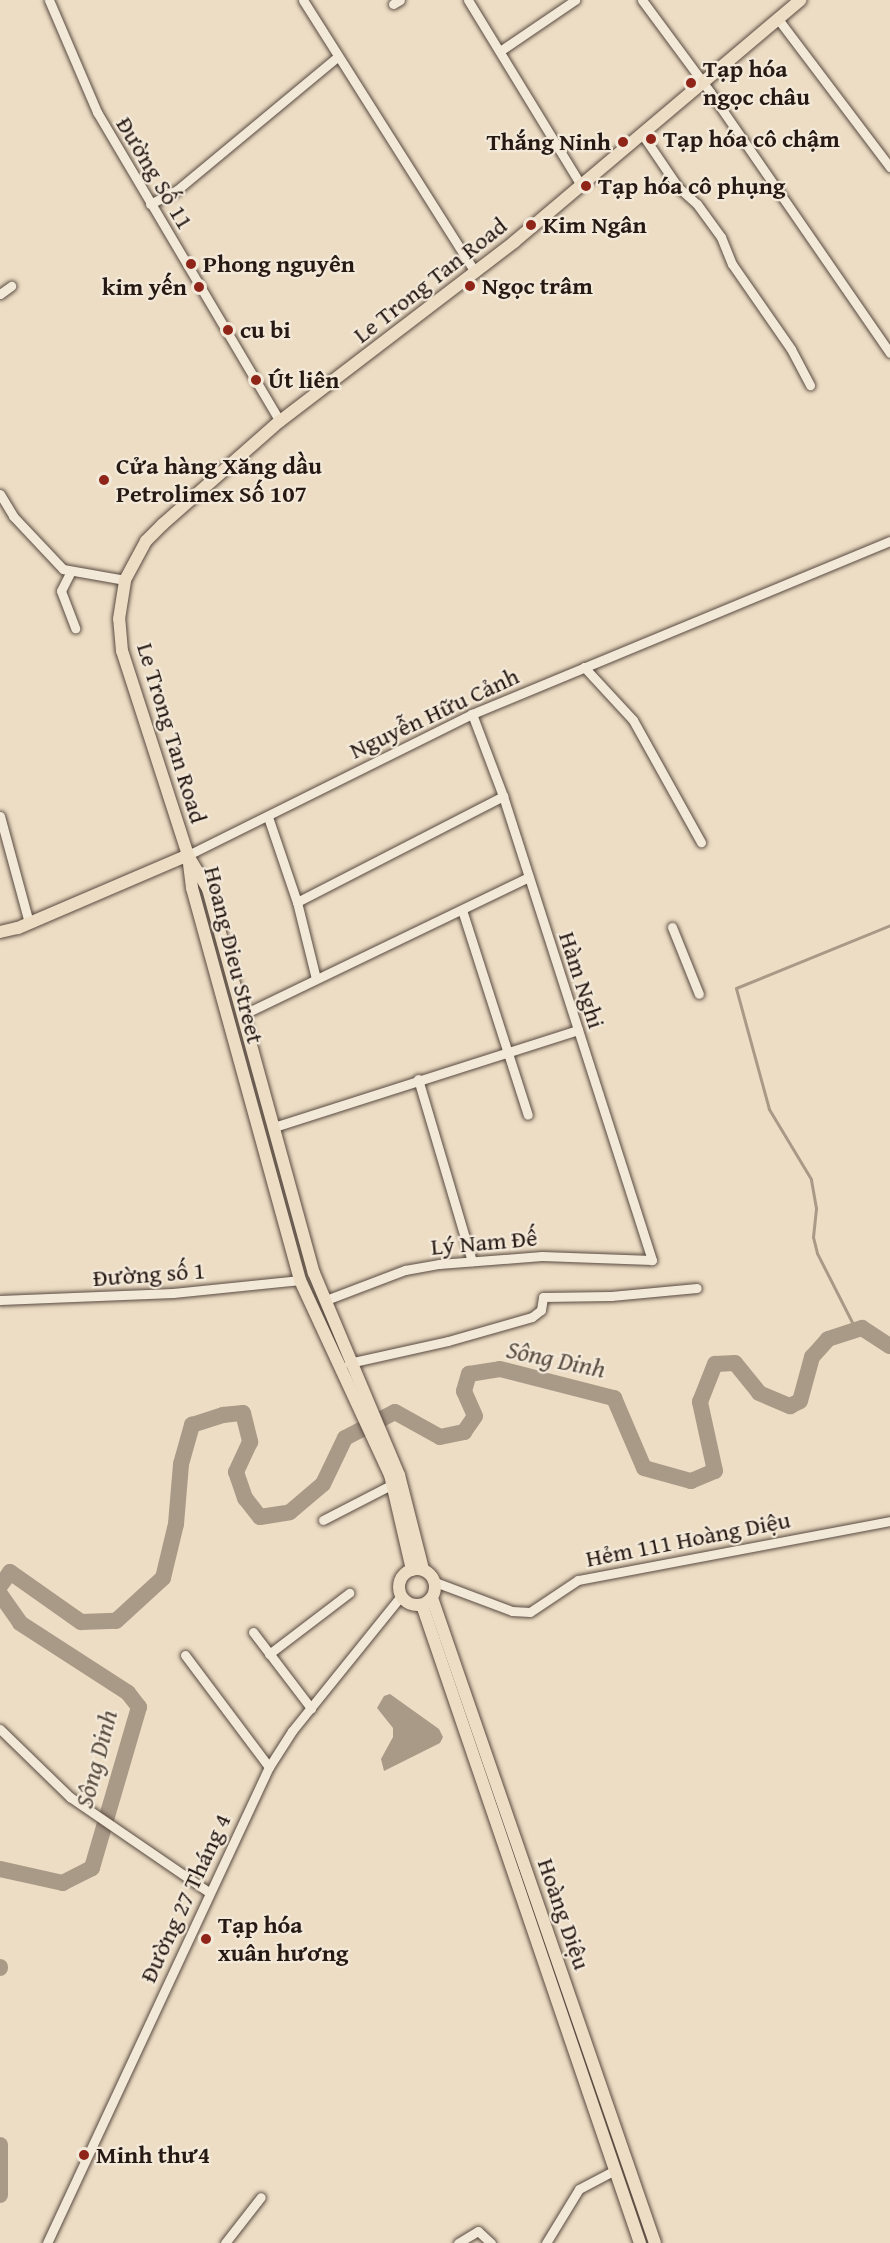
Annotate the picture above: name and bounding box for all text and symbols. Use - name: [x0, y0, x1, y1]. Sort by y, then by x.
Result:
- place label: Tạp hóa ngọc châu: [703, 55, 810, 111]
- marker: Tạp hóa ngọc châu: [684, 76, 698, 90]
- street label: Đường Số 11: [110, 112, 200, 234]
- place label: Tạp hóa cô chậm: [663, 125, 840, 153]
- place label: Thắng Ninh: [486, 128, 611, 156]
- marker: Tạp hóa cô chậm: [644, 132, 658, 146]
- marker: Thắng Ninh: [616, 135, 630, 149]
- place label: Tạp hóa cô phụng: [598, 172, 786, 200]
- marker: Tạp hóa cô phụng: [579, 179, 593, 193]
- street label: Le Trong Tan Road: [347, 211, 513, 349]
- place label: Kim Ngân: [543, 211, 647, 239]
- marker: Kim Ngân: [524, 218, 538, 232]
- place label: Phong nguyên: [203, 250, 355, 278]
- marker: Phong nguyên: [184, 257, 198, 271]
- place label: Ngọc trâm: [482, 272, 593, 300]
- place label: kim yến: [102, 273, 187, 301]
- marker: Ngọc trâm: [463, 279, 477, 293]
- marker: kim yến: [192, 280, 206, 294]
- place label: cu bi: [240, 316, 291, 344]
- marker: cu bi: [221, 323, 235, 337]
- place label: Út liên: [268, 366, 339, 394]
- marker: Út liên: [249, 373, 263, 387]
- place label: Cửa hàng Xăng dầu Petrolimex Số 107: [116, 452, 322, 508]
- marker: Cửa hàng Xăng dầu Petrolimex Số 107: [97, 473, 111, 487]
- street label: Le Trong Tan Road: [131, 639, 213, 827]
- street label: Nguyễn Hữu Cảnh: [345, 661, 523, 765]
- street label: Hoang Dieu Street: [198, 863, 270, 1047]
- street label: Hàm Nghi: [553, 928, 611, 1032]
- street label: Lý Nam Đế: [430, 1223, 538, 1261]
- street label: Đường số 1: [92, 1256, 206, 1292]
- water label: Sông Dinh: [504, 1333, 608, 1385]
- street label: Hẻm 111 Hoàng Diệu: [583, 1505, 793, 1573]
- water label: Sông Dinh: [68, 1706, 124, 1812]
- street label: Đường 27 Tháng 4: [133, 1809, 237, 1987]
- street label: Hoàng Diệu: [532, 1855, 596, 1973]
- place label: Tạp hóa xuân hương: [218, 1911, 348, 1967]
- marker: Tạp hóa xuân hương: [199, 1932, 213, 1946]
- place label: Minh thư4: [96, 2141, 210, 2169]
- marker: Minh thư4: [77, 2148, 91, 2162]

